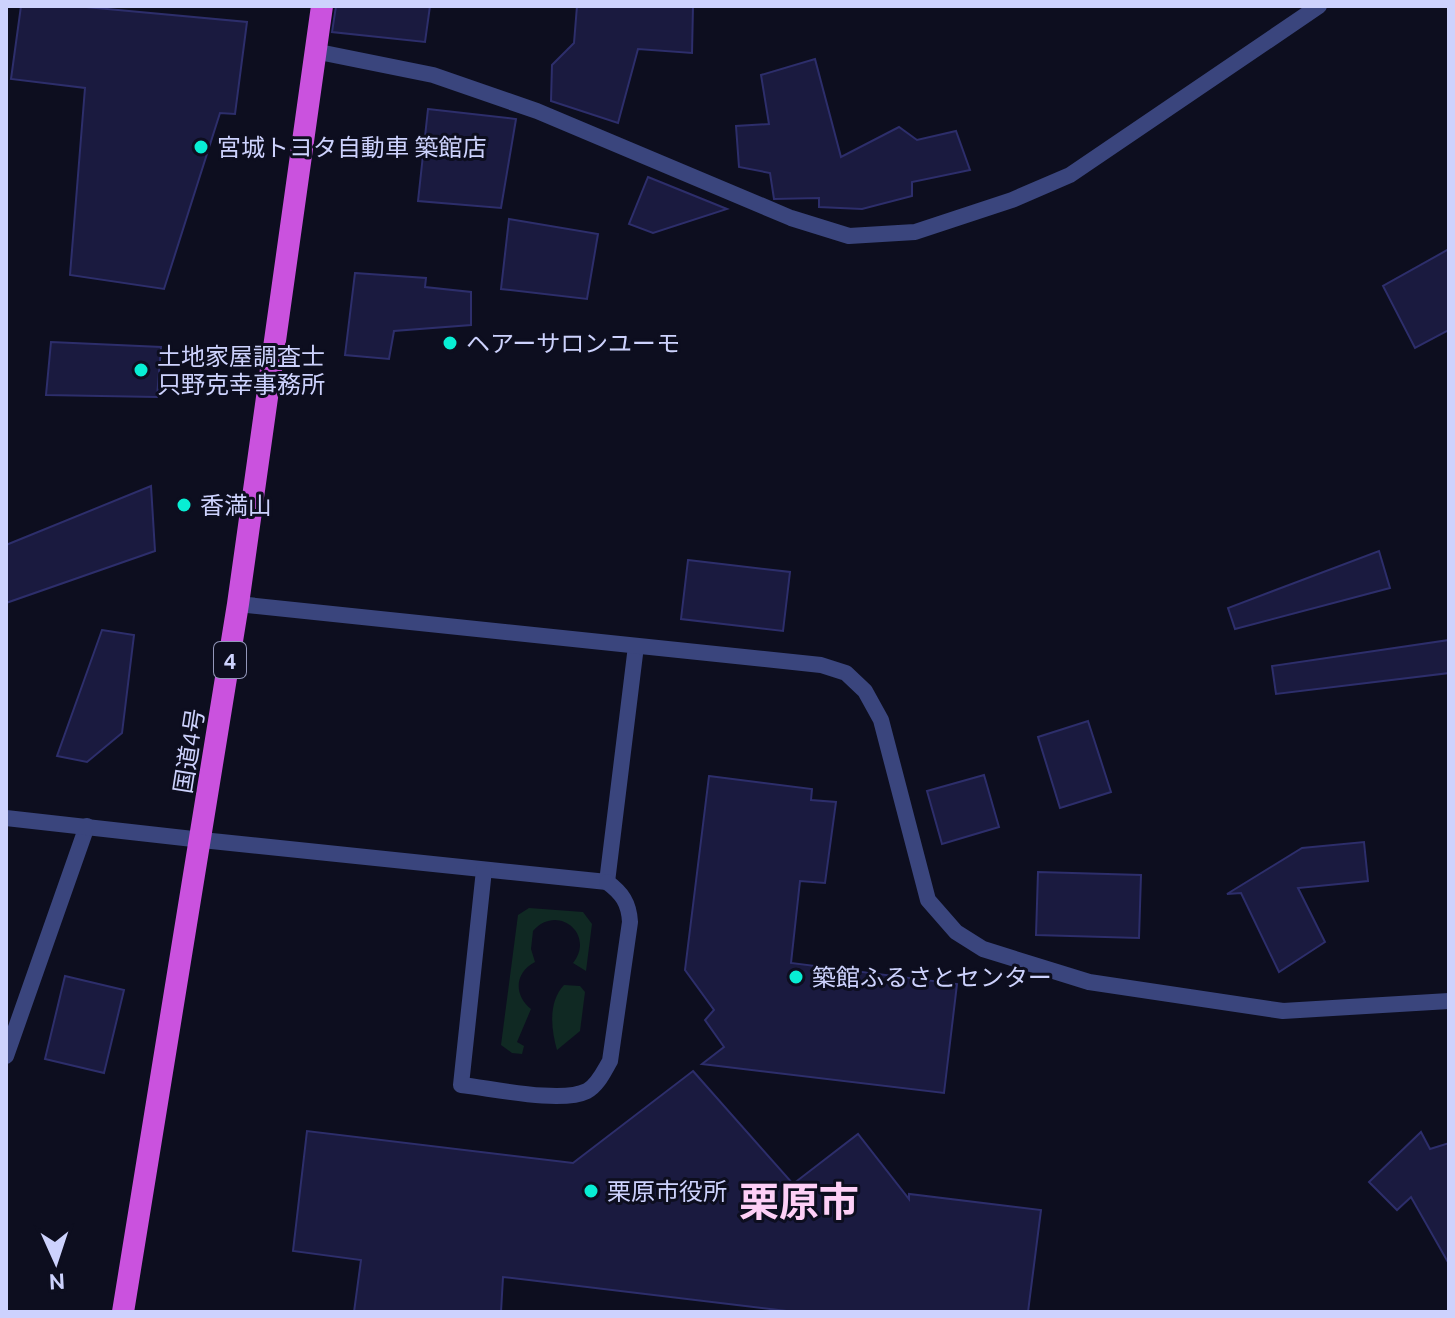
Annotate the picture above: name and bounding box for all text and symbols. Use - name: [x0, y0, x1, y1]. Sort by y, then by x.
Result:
- place label: 宮城トヨタ自動車 築館店: [217, 134, 487, 161]
- marker: 宮城トヨタ自動車 築館店: [192, 138, 210, 156]
- place label: ヘアーサロンユーモ: [466, 330, 680, 357]
- marker: ヘアーサロンユーモ: [441, 334, 459, 352]
- place label: 土地家屋調査士 只野克幸事務所: [157, 343, 325, 398]
- marker: 土地家屋調査士 只野克幸事務所: [132, 361, 150, 379]
- place label: 香満山: [200, 492, 272, 519]
- marker: 香満山: [175, 496, 193, 514]
- road number: 4: [214, 642, 246, 678]
- street label: 国道4号: [169, 707, 209, 795]
- place label: 築館ふるさとセンター: [812, 964, 1052, 991]
- marker: 築館ふるさとセンター: [787, 968, 805, 986]
- place label: 栗原市役所: [607, 1178, 727, 1205]
- district label: 栗原市: [739, 1179, 859, 1224]
- marker: 栗原市役所: [582, 1182, 600, 1200]
- north arrow: [16, 1222, 96, 1302]
- text: N: [48, 1270, 66, 1295]

